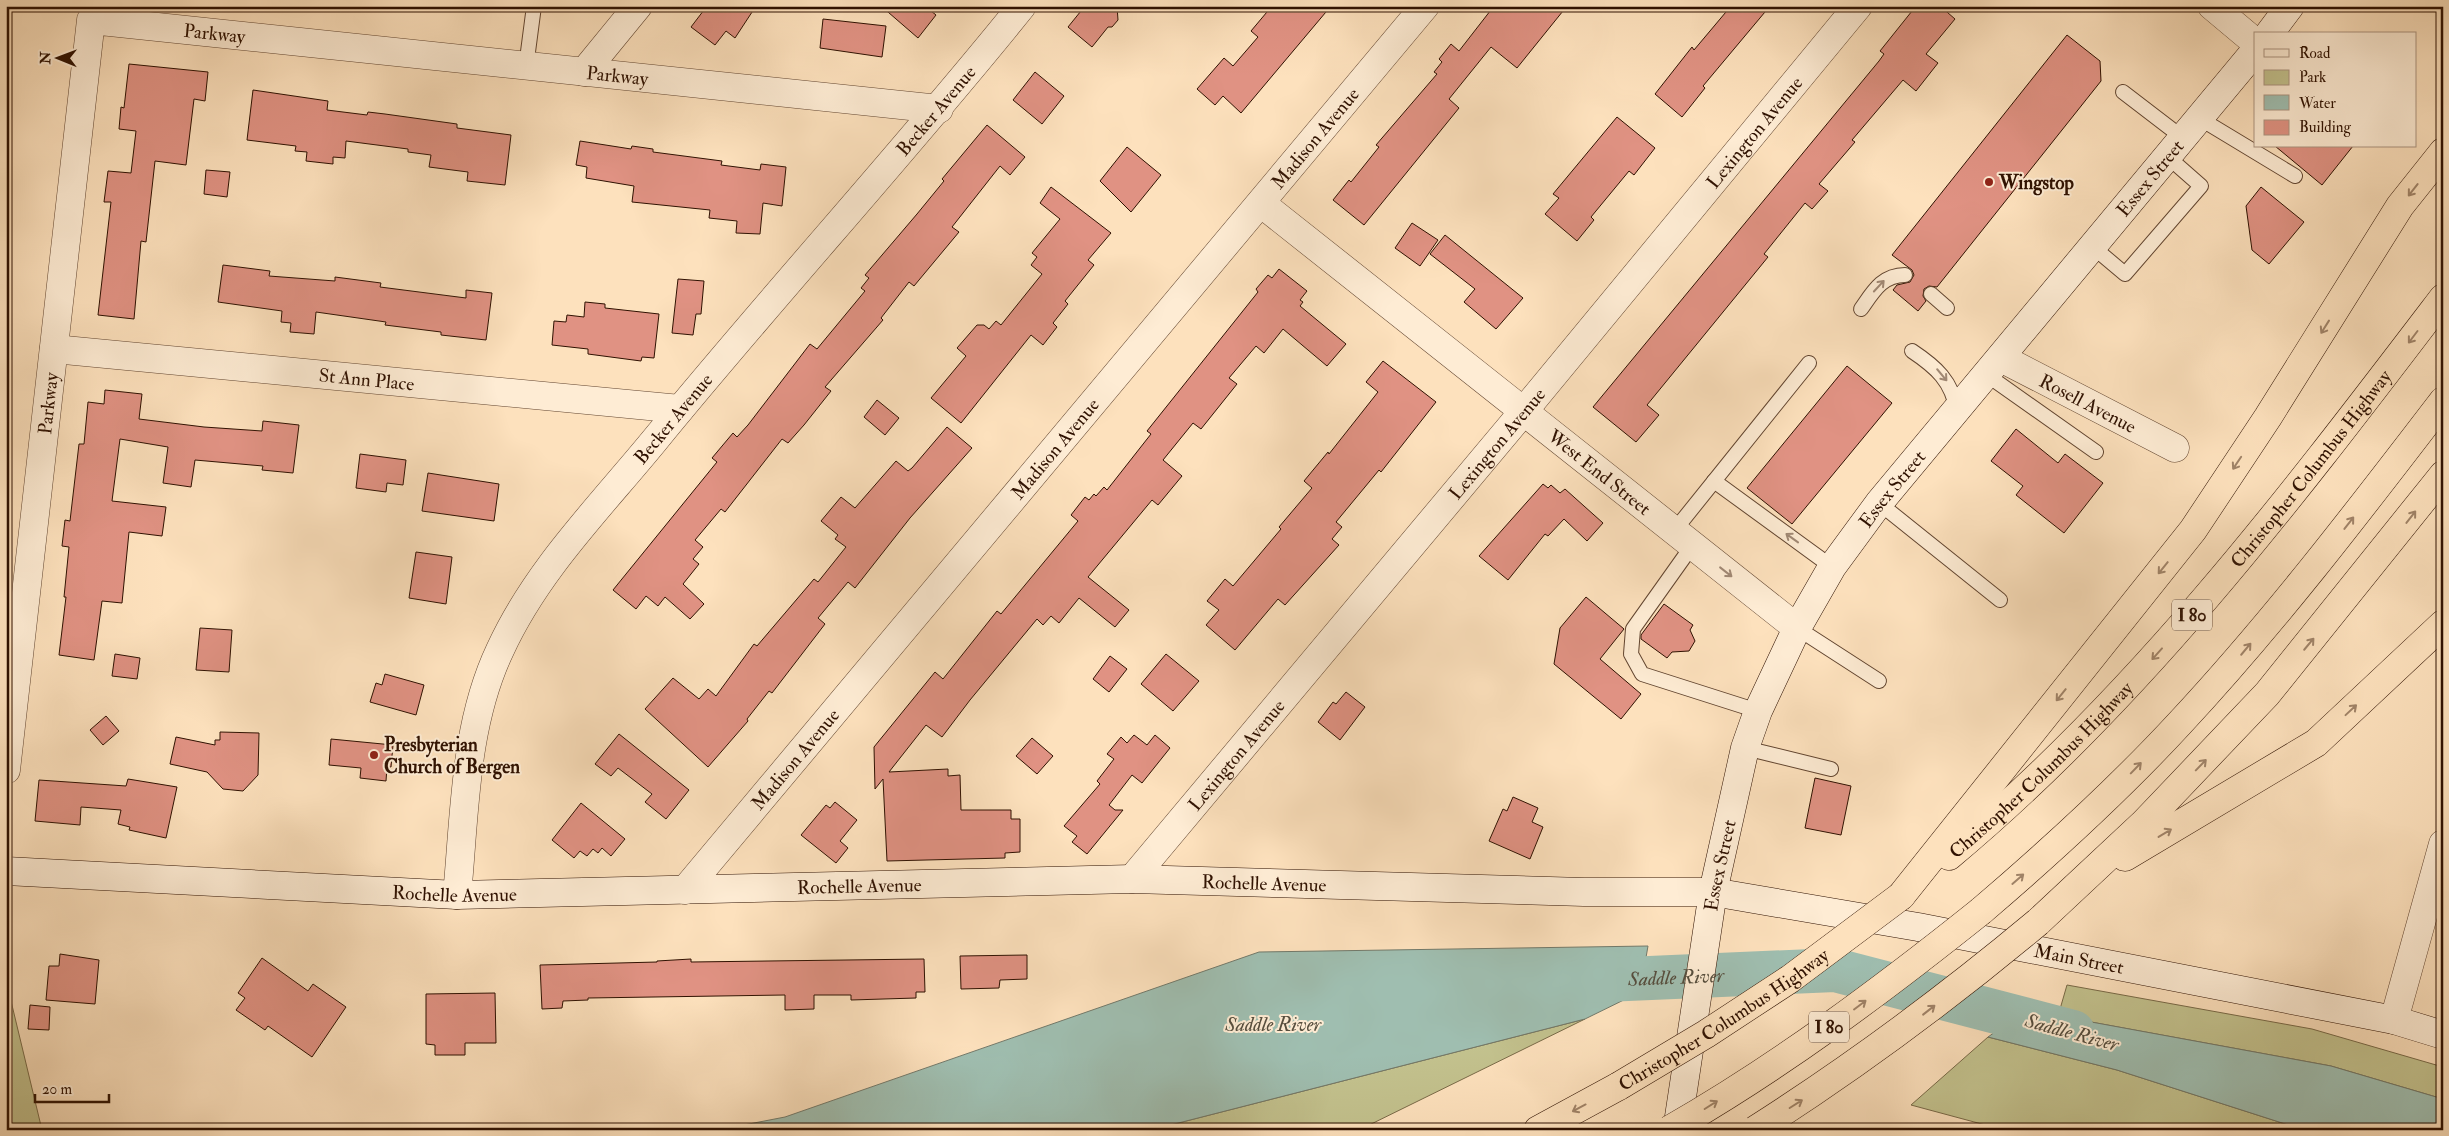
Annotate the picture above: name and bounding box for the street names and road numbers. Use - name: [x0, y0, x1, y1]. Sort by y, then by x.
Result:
- street label: Parkway: [182, 19, 247, 49]
- street label: Parkway: [585, 61, 650, 91]
- street label: Becker Avenue: [891, 61, 981, 161]
- street label: Lexington Avenue: [1701, 72, 1808, 194]
- street label: Madison Avenue: [1266, 83, 1365, 194]
- street label: Essex Street: [2111, 135, 2189, 222]
- street label: St Ann Place: [318, 363, 415, 396]
- street label: Christopher Columbus Highway: [2225, 365, 2397, 573]
- street label: Becker Avenue: [629, 369, 718, 469]
- street label: Rosell Avenue: [2035, 369, 2140, 439]
- street label: Parkway: [33, 371, 64, 436]
- street label: Lexington Avenue: [1444, 383, 1551, 505]
- street label: Madison Avenue: [1006, 393, 1105, 505]
- street label: West End Street: [1542, 424, 1656, 521]
- street label: Essex Street: [1854, 446, 1931, 533]
- road number: I 80: [2172, 600, 2212, 630]
- street label: Christopher Columbus Highway: [1944, 676, 2139, 864]
- street label: Lexington Avenue: [1183, 695, 1290, 816]
- street label: Madison Avenue: [746, 704, 845, 815]
- street label: Essex Street: [1699, 818, 1742, 913]
- street label: Rochelle Avenue: [1201, 870, 1327, 898]
- street label: Rochelle Avenue: [797, 873, 922, 900]
- street label: Rochelle Avenue: [391, 881, 517, 908]
- street label: Main Street: [2032, 939, 2126, 980]
- street label: Christopher Columbus Highway: [1614, 943, 1834, 1097]
- road number: I 80: [1809, 1012, 1849, 1042]

